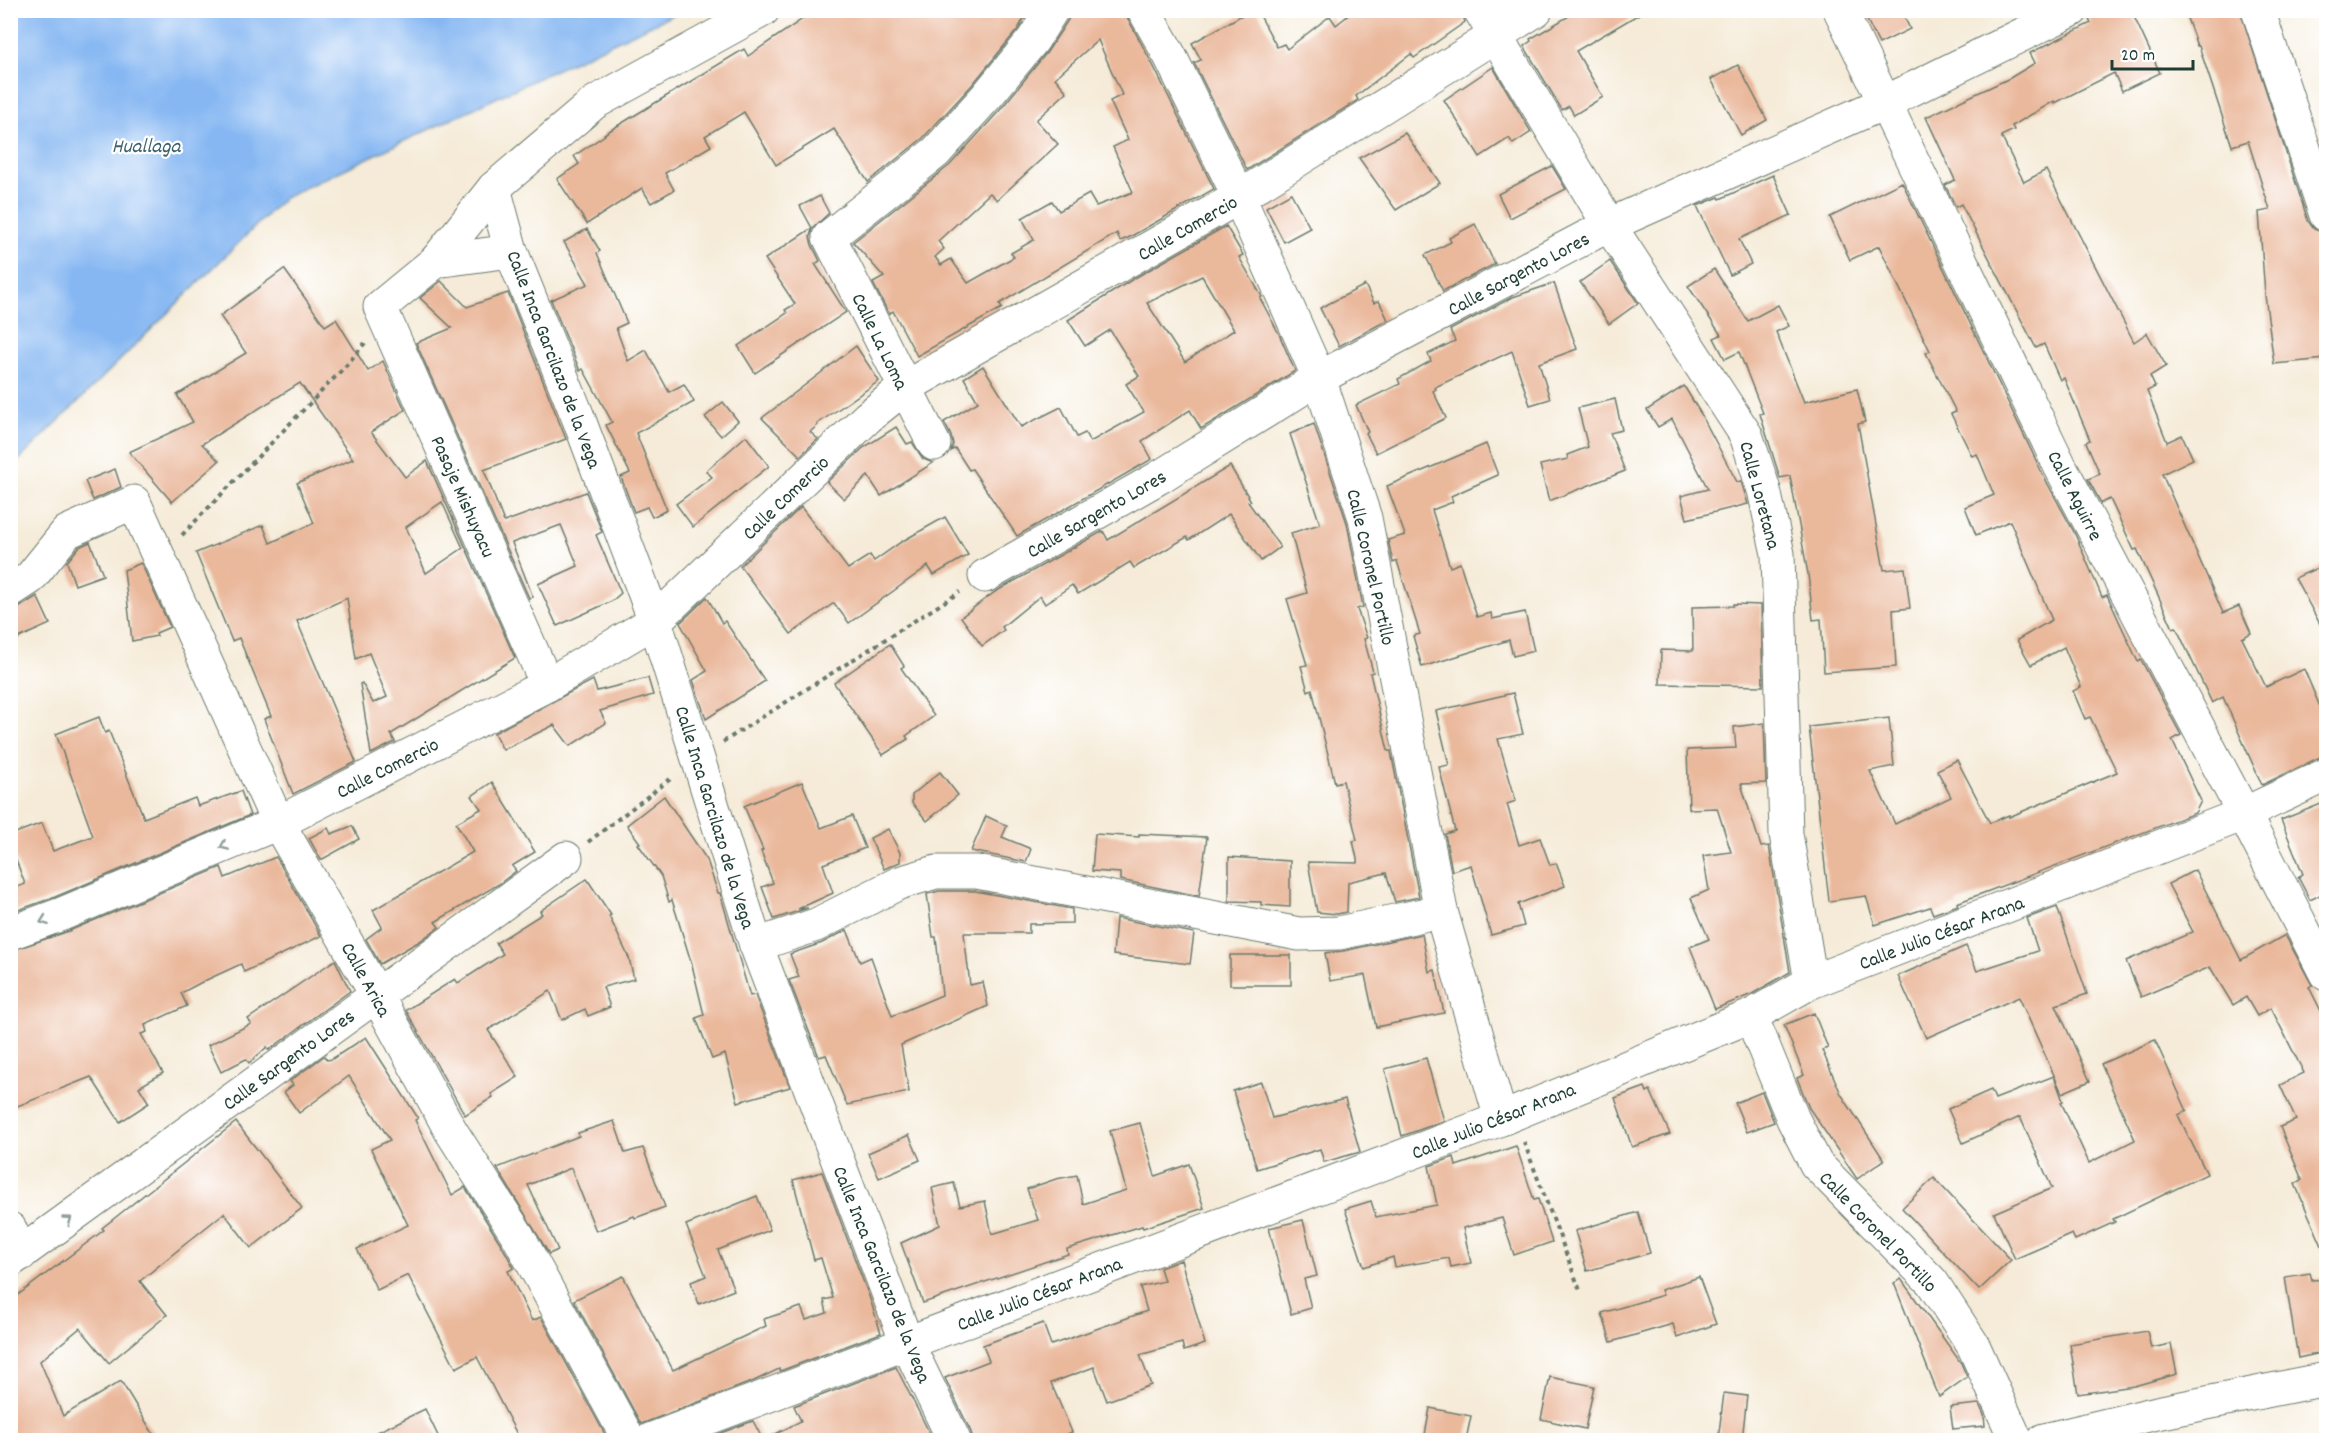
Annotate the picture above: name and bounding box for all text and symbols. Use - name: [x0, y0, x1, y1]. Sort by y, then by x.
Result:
- scale bar: [2112, 33, 2193, 71]
- text: 20 m: [2121, 44, 2155, 69]
- water label: Huallaga: [112, 133, 181, 163]
- street label: Calle Comercio: [1133, 190, 1244, 270]
- street label: Calle Sargento Lores: [1443, 226, 1595, 325]
- street label: Calle Inca Garcilazo de la Vega: [498, 247, 607, 474]
- street label: Calle La Loma: [843, 289, 914, 396]
- street label: Pasaje Mishuyacu: [422, 432, 501, 563]
- street label: Calle Loretana: [1730, 439, 1786, 554]
- street label: Calle Aguirre: [2039, 446, 2108, 546]
- street label: Calle Comercio: [737, 450, 837, 548]
- street label: Calle Sargento Lores: [1022, 464, 1173, 567]
- street label: Calle Coronel Portillo: [1337, 487, 1401, 649]
- street label: Calle Inca Garcilazo de la Vega: [666, 703, 761, 933]
- street label: Calle Comercio: [332, 732, 444, 807]
- one-way arrow: [219, 838, 230, 850]
- street label: Calle Julio César Arana: [1856, 890, 2029, 979]
- one-way arrow: [39, 913, 50, 926]
- street label: Calle Arica: [332, 938, 397, 1023]
- street label: Calle Sargento Lores: [218, 1004, 362, 1119]
- street label: Calle Julio César Arana: [1408, 1077, 1581, 1168]
- street label: Calle Inca Garcilazo de la Vega: [824, 1163, 937, 1388]
- street label: Calle Coronel Portillo: [1811, 1166, 1942, 1300]
- one-way arrow: [62, 1216, 73, 1227]
- street label: Calle Julio César Arana: [954, 1251, 1127, 1340]

